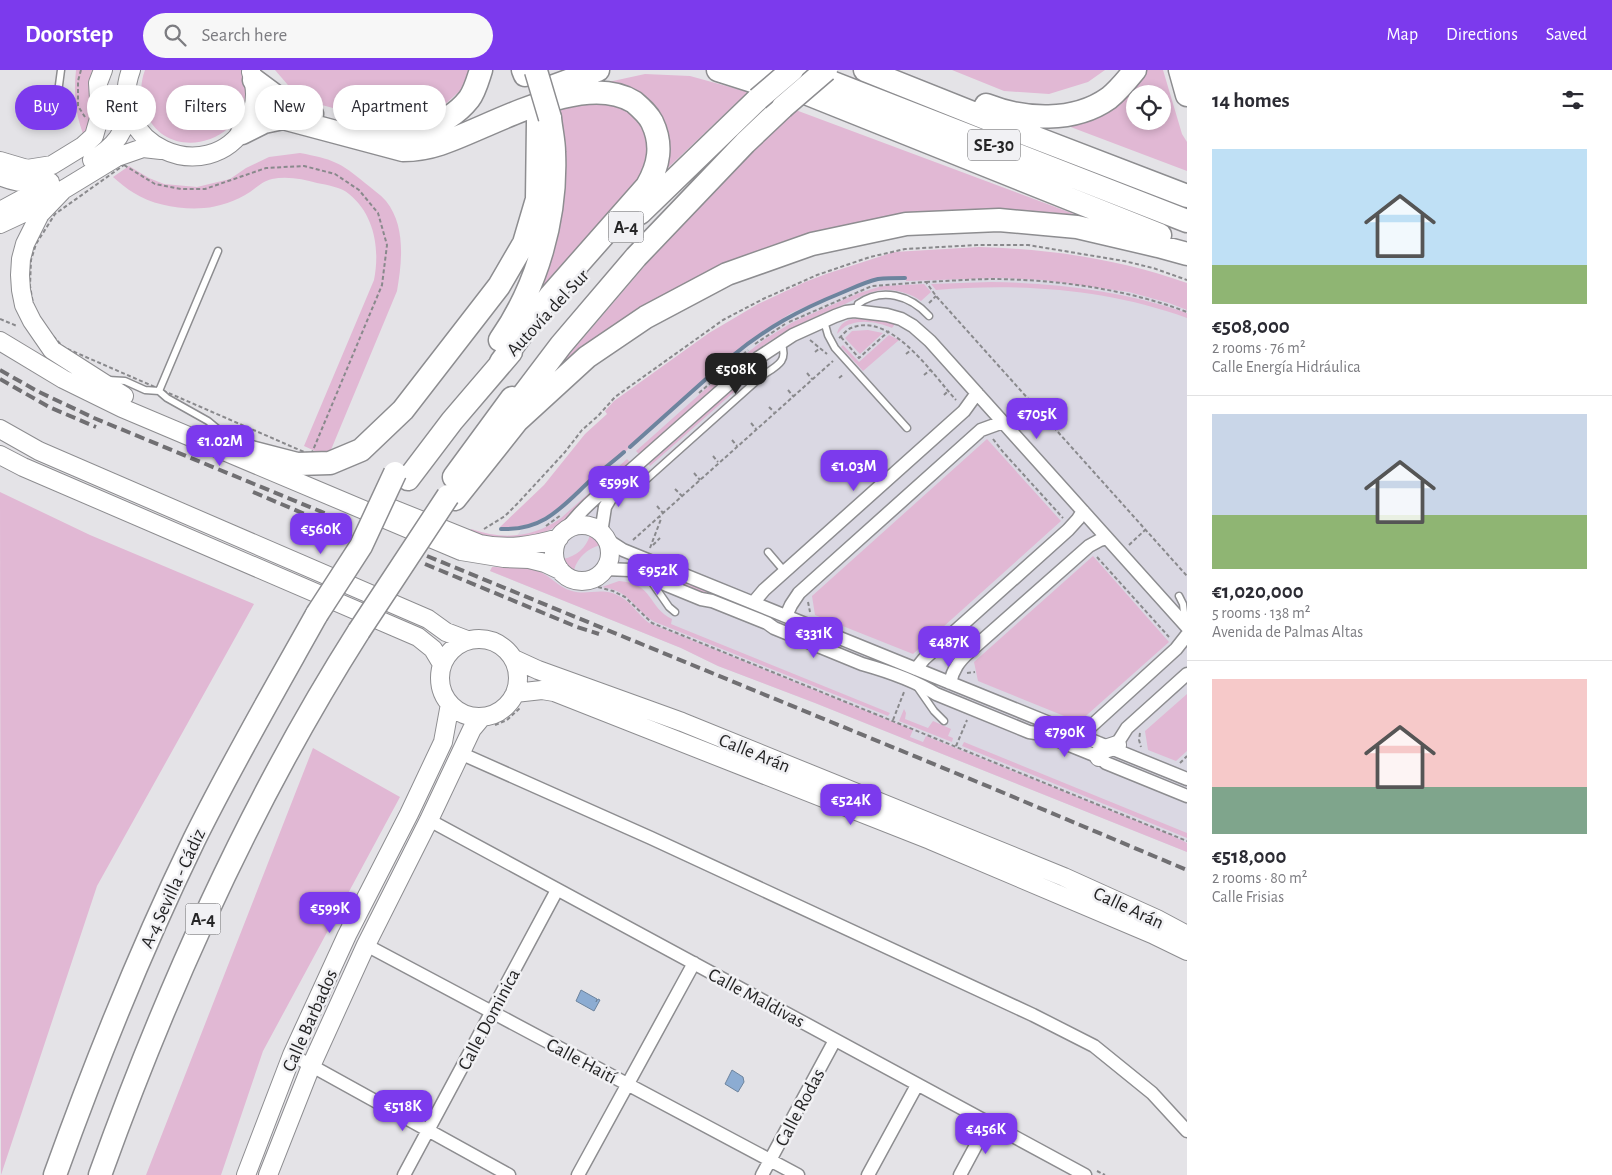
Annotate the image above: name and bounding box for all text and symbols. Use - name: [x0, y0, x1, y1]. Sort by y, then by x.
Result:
- search box: [143, 13, 493, 58]
- icon: search: [161, 21, 189, 49]
- text: Doorstep: [25, 23, 113, 47]
- text: Search here: [201, 26, 287, 45]
- text: Map: [1387, 26, 1418, 44]
- text: Directions: [1446, 26, 1518, 44]
- text: Saved: [1546, 26, 1587, 44]
- chip: Buy: [15, 85, 77, 130]
- chip: Rent: [87, 85, 156, 130]
- chip: Filters: [166, 85, 245, 130]
- chip: New: [255, 85, 323, 130]
- chip: Apartment: [333, 85, 446, 130]
- map controls: [1126, 85, 1171, 130]
- button: locate: [1126, 85, 1171, 130]
- icon: filters: [1559, 86, 1587, 114]
- text: 14 homes: [1212, 90, 1290, 111]
- road number: SE-30: [968, 130, 1020, 160]
- icon: home: [1355, 181, 1445, 271]
- road number: A-4: [608, 212, 644, 242]
- street label: Autovía del Sur: [503, 266, 593, 360]
- text: €508,000: [1212, 316, 1290, 337]
- text: 2 rooms · 76 m²: [1212, 340, 1306, 356]
- pin: €508K: [701, 352, 771, 395]
- text: Calle Energía Hidráulica: [1212, 359, 1361, 375]
- text: €508K: [716, 361, 756, 377]
- pin: €705K: [1002, 398, 1072, 440]
- text: €705K: [1018, 406, 1056, 422]
- pin: €1.02M: [179, 424, 261, 467]
- text: €1.02M: [197, 433, 243, 449]
- icon: home: [1355, 447, 1445, 537]
- pin: €1.03M: [813, 450, 895, 492]
- text: €1.03M: [832, 458, 876, 474]
- pin: €599K: [584, 466, 654, 508]
- text: €599K: [599, 474, 639, 490]
- pin: €560K: [286, 512, 356, 555]
- text: €560K: [301, 521, 341, 537]
- pin: €952K: [623, 554, 693, 596]
- text: €952K: [639, 562, 678, 578]
- text: €1,020,000: [1212, 581, 1304, 602]
- text: 5 rooms · 138 m²: [1212, 605, 1310, 621]
- pin: €331K: [779, 616, 849, 659]
- text: Avenida de Palmas Altas: [1212, 624, 1363, 640]
- text: €331K: [796, 625, 832, 641]
- pin: €487K: [914, 626, 984, 668]
- text: €487K: [929, 634, 969, 650]
- icon: home: [1355, 712, 1445, 802]
- pin: €790K: [1030, 716, 1100, 758]
- text: €790K: [1045, 724, 1085, 740]
- street label: Calle Arán: [716, 731, 793, 776]
- pin: €524K: [816, 784, 886, 826]
- text: €524K: [831, 792, 871, 808]
- street label: A-4 Sevilla - Cádiz: [134, 825, 210, 951]
- text: €518,000: [1212, 846, 1286, 867]
- text: 2 rooms · 80 m²: [1212, 870, 1307, 886]
- street label: Calle Arán: [1090, 884, 1166, 933]
- text: Calle Frisias: [1212, 889, 1284, 905]
- pin: €599K: [295, 892, 365, 934]
- text: €599K: [310, 900, 350, 916]
- road number: A-4: [186, 904, 220, 934]
- street label: Calle Maldivas: [705, 965, 808, 1032]
- street label: Calle Dominica: [455, 966, 524, 1073]
- street label: Calle Barbados: [279, 967, 341, 1075]
- street label: Calle Haití: [543, 1035, 620, 1088]
- street label: Calle Rodas: [772, 1066, 829, 1150]
- pin: €518K: [368, 1090, 438, 1132]
- text: €518K: [384, 1098, 422, 1114]
- pin: €456K: [951, 1112, 1021, 1155]
- text: €456K: [966, 1121, 1006, 1137]

